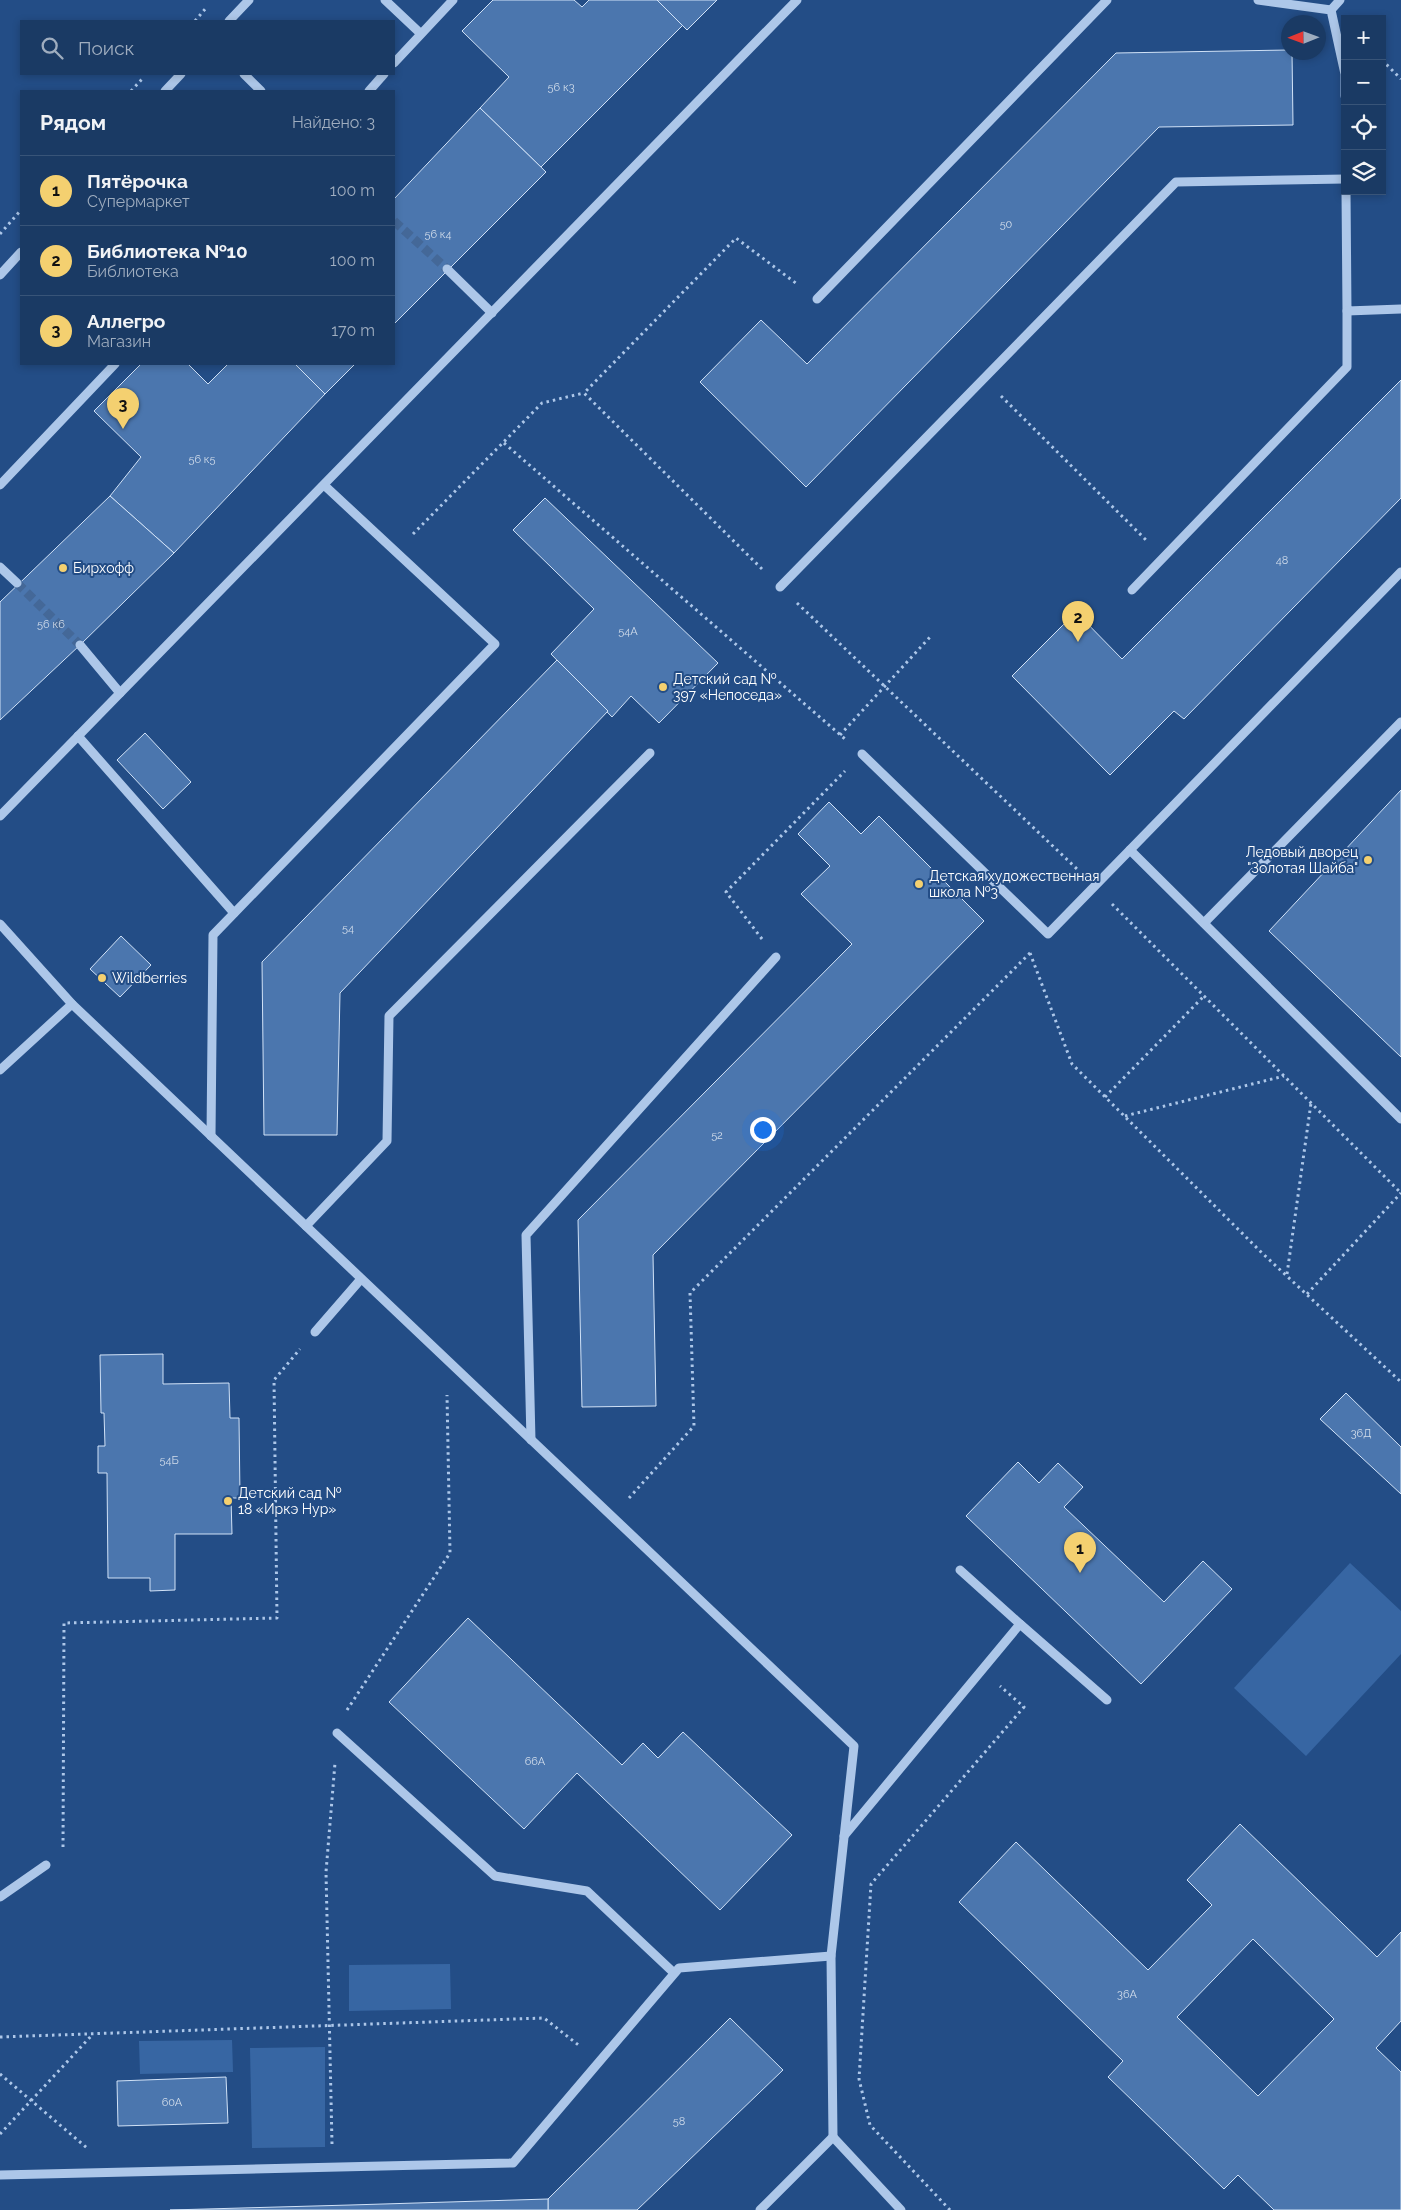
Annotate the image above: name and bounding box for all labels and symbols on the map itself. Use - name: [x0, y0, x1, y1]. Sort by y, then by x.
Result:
- north arrow: [1281, 15, 1326, 60]
- house number: 56 к3: [547, 81, 575, 94]
- house number: 50: [1000, 218, 1013, 231]
- house number: 56 к4: [424, 228, 452, 241]
- pin: 3: [107, 388, 139, 429]
- house number: 56 к5: [188, 453, 216, 466]
- house number: 48: [1276, 554, 1288, 567]
- place label: Бирхофф: [73, 560, 134, 576]
- marker: Бирхофф: [57, 562, 69, 574]
- pin: 2: [1062, 601, 1094, 642]
- house number: 56 к6: [37, 618, 65, 631]
- house number: 54А: [618, 625, 638, 638]
- place label: Детский сад № 397 «Непоседа»: [673, 671, 782, 703]
- marker: Детский сад № 397 «Непоседа»: [657, 681, 669, 693]
- place label: Ледовый дворец "Золотая Шайба": [1245, 844, 1358, 876]
- marker: Ледовый дворец "Золотая Шайба": [1362, 854, 1374, 866]
- place label: Детская художественная школа №3: [929, 868, 1099, 900]
- marker: Детская художественная школа №3: [913, 878, 925, 890]
- house number: 54: [342, 922, 354, 935]
- place label: Wildberries: [112, 970, 187, 986]
- marker: Wildberries: [96, 972, 108, 984]
- your location: [750, 1117, 776, 1143]
- house number: 52: [711, 1129, 723, 1142]
- house number: 36Д: [1351, 1427, 1371, 1440]
- house number: 54Б: [159, 1454, 179, 1467]
- place label: Детский сад № 18 «Иркэ Нур»: [238, 1485, 342, 1517]
- marker: Детский сад № 18 «Иркэ Нур»: [222, 1495, 234, 1507]
- pin: 1: [1064, 1532, 1096, 1573]
- house number: 66А: [525, 1755, 546, 1768]
- house number: 36А: [1117, 1988, 1137, 2001]
- house number: 60А: [162, 2096, 183, 2109]
- house number: 58: [673, 2115, 685, 2128]

